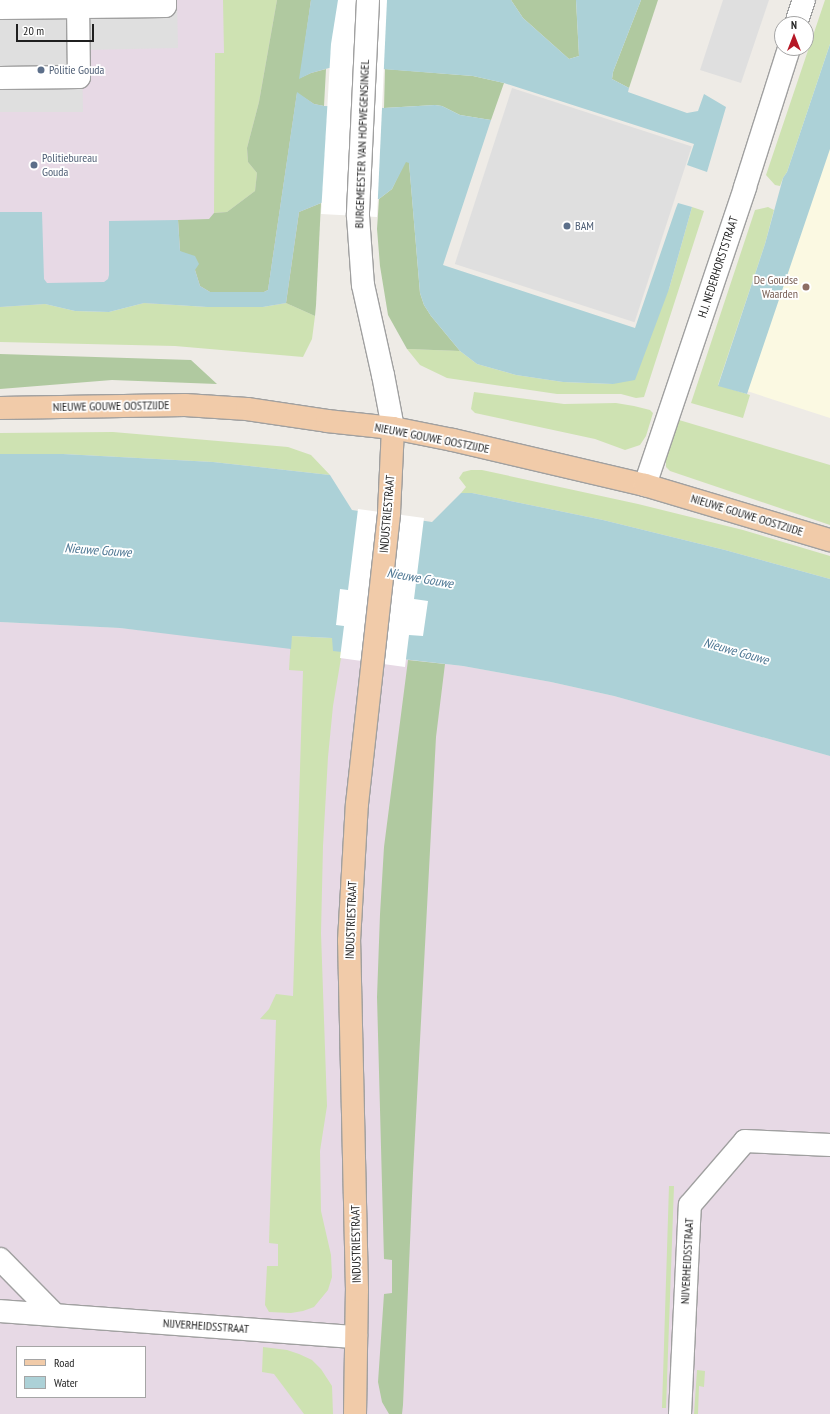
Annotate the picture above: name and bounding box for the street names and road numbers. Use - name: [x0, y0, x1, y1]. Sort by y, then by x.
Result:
- street label: BURGEMEESTER VAN HOFWEGENSINGEL: [352, 59, 372, 229]
- street label: H.J. NEDERHORSTSTRAAT: [695, 214, 741, 320]
- street label: NIEUWE GOUWE OOSTZIJDE: [53, 398, 169, 414]
- street label: NIEUWE GOUWE OOSTZIJDE: [373, 420, 491, 456]
- street label: INDUSTRIESTRAAT: [376, 474, 398, 554]
- street label: NIEUWE GOUWE OOSTZIJDE: [689, 491, 805, 539]
- street label: INDUSTRIESTRAAT: [342, 881, 360, 959]
- street label: INDUSTRIESTRAAT: [348, 1205, 364, 1283]
- street label: NIJVERHEIDSSTRAAT: [678, 1217, 696, 1305]
- street label: NIJVERHEIDSSTRAAT: [162, 1316, 250, 1336]

